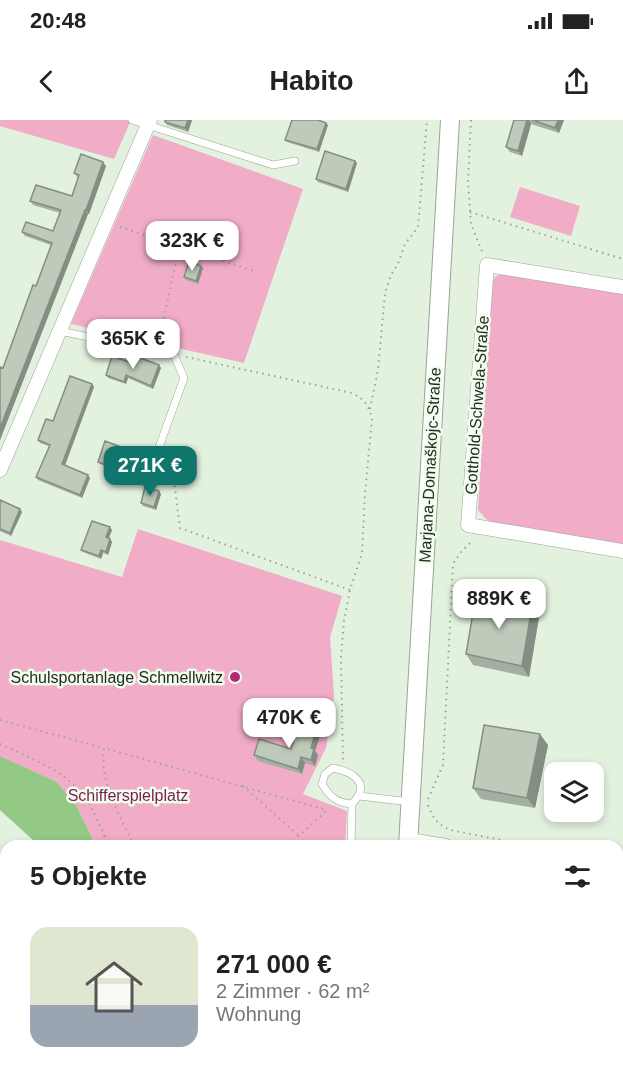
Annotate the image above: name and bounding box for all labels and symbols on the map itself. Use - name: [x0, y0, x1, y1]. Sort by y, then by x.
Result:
- pin: 323K €: [143, 221, 241, 272]
- street label: Gotthold-Schwela-Straße: [462, 315, 492, 495]
- pin: 365K €: [84, 319, 182, 370]
- street label: Marjana-Domaškojc-Straße: [416, 367, 444, 563]
- pin: 271K €: [101, 446, 199, 497]
- pin: 889K €: [450, 579, 548, 630]
- place label: Schulsportanlage Schmellwitz: [10, 669, 223, 686]
- marker: Schulsportanlage Schmellwitz: [228, 670, 242, 684]
- pin: 470K €: [240, 698, 338, 749]
- park label: Schifferspielplatz: [68, 787, 188, 804]

